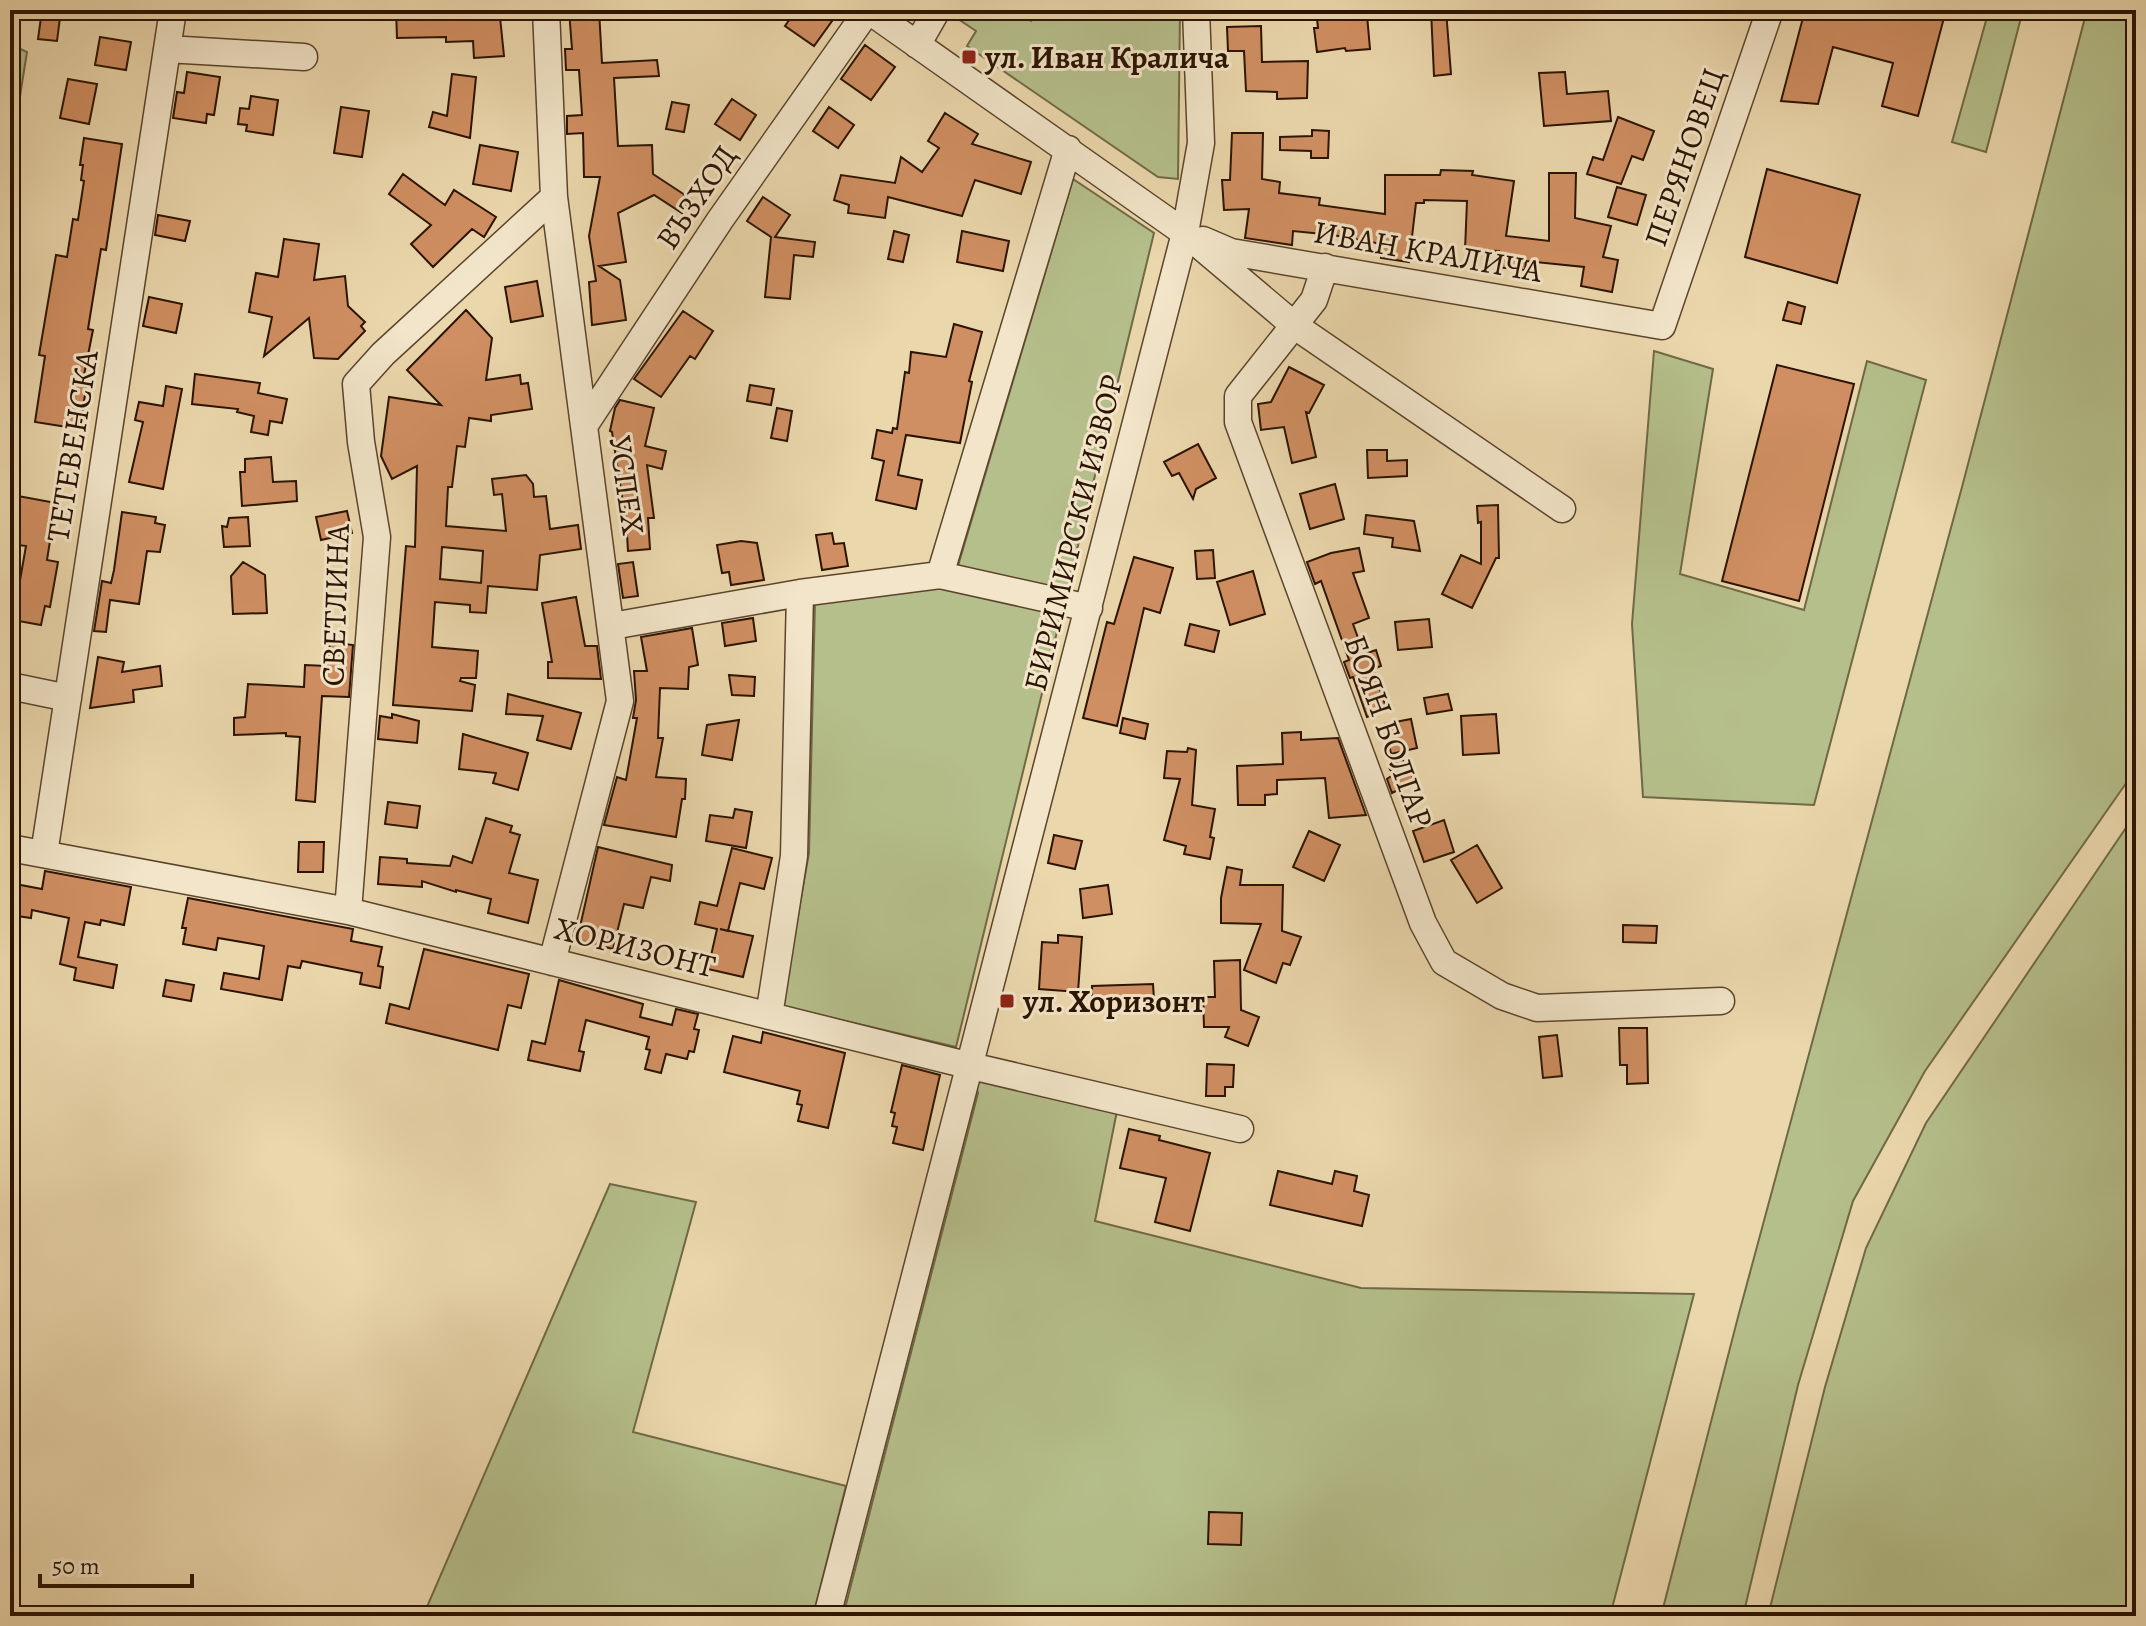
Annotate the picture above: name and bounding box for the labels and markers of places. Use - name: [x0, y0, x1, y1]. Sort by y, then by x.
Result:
- place label: ул. Иван Кралича: [984, 35, 1230, 79]
- marker: ул. Иван Кралича: [960, 48, 978, 66]
- place label: ул. Хоризонт: [1022, 979, 1205, 1023]
- marker: ул. Хоризонт: [998, 992, 1016, 1010]

